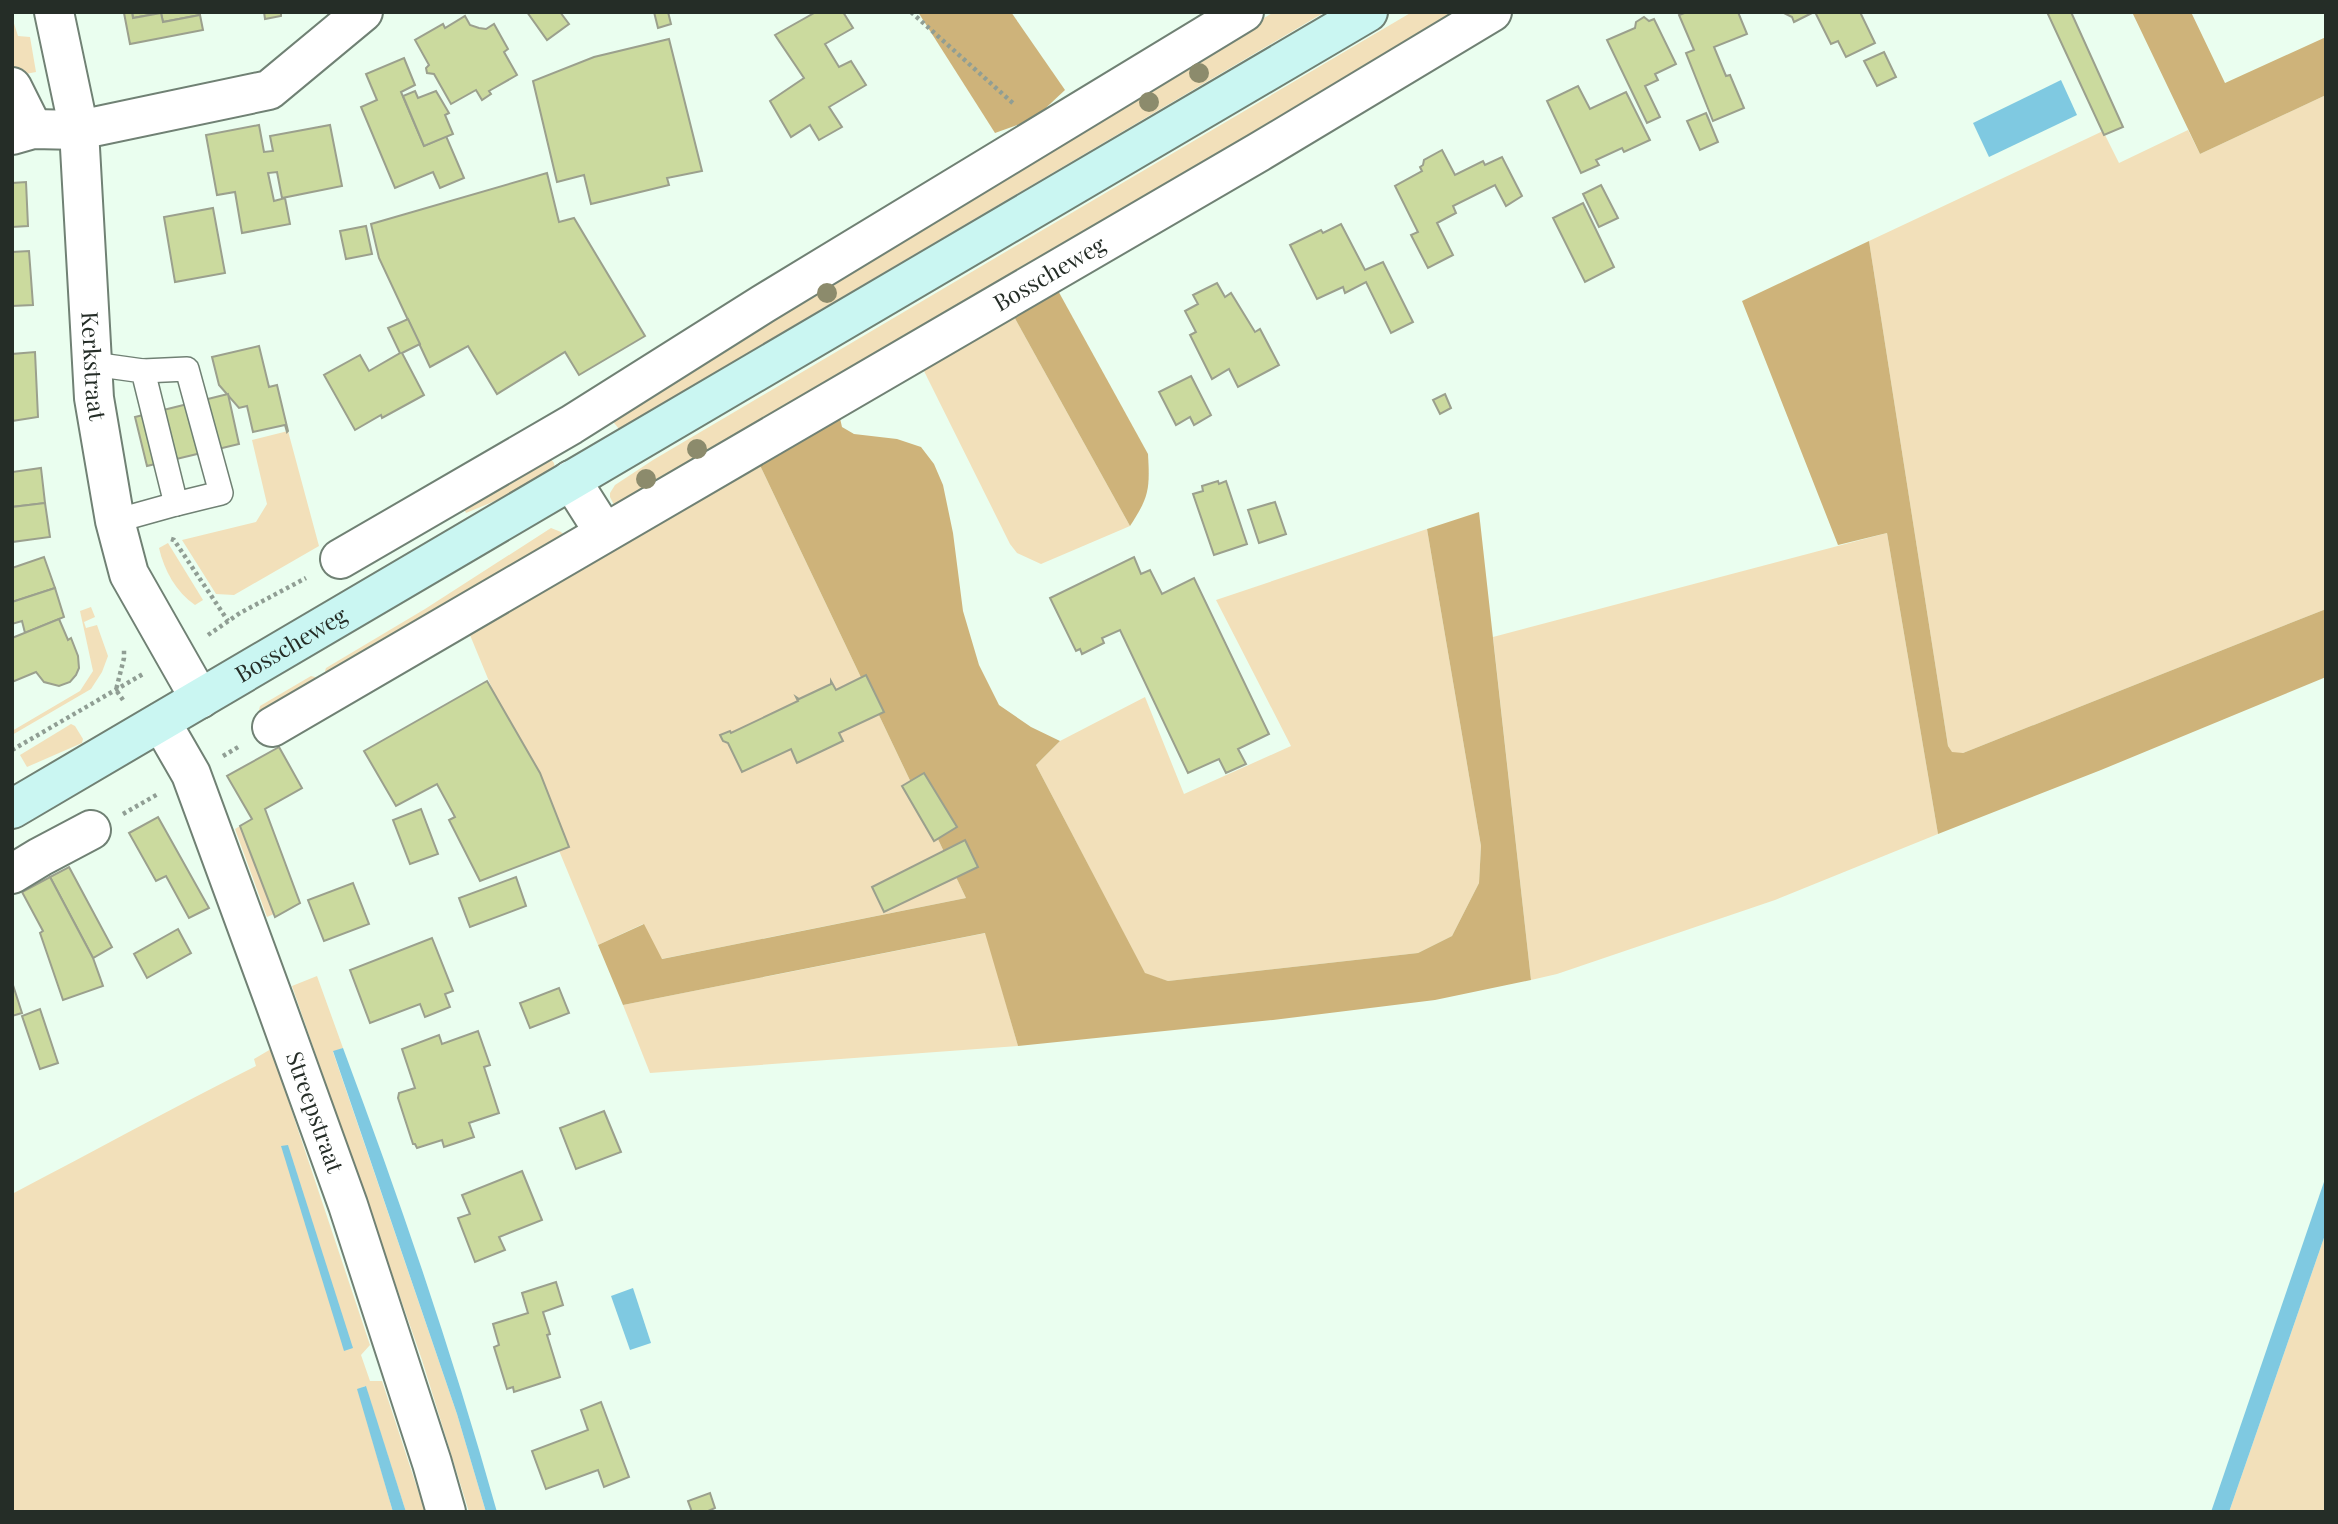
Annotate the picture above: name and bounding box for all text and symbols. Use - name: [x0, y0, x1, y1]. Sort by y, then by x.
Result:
- street label: Bosscheweg: [987, 228, 1111, 318]
- street label: Kerkstraat: [75, 311, 115, 423]
- street label: Bosscheweg: [229, 598, 352, 689]
- street label: Streepstraat: [280, 1047, 352, 1177]

